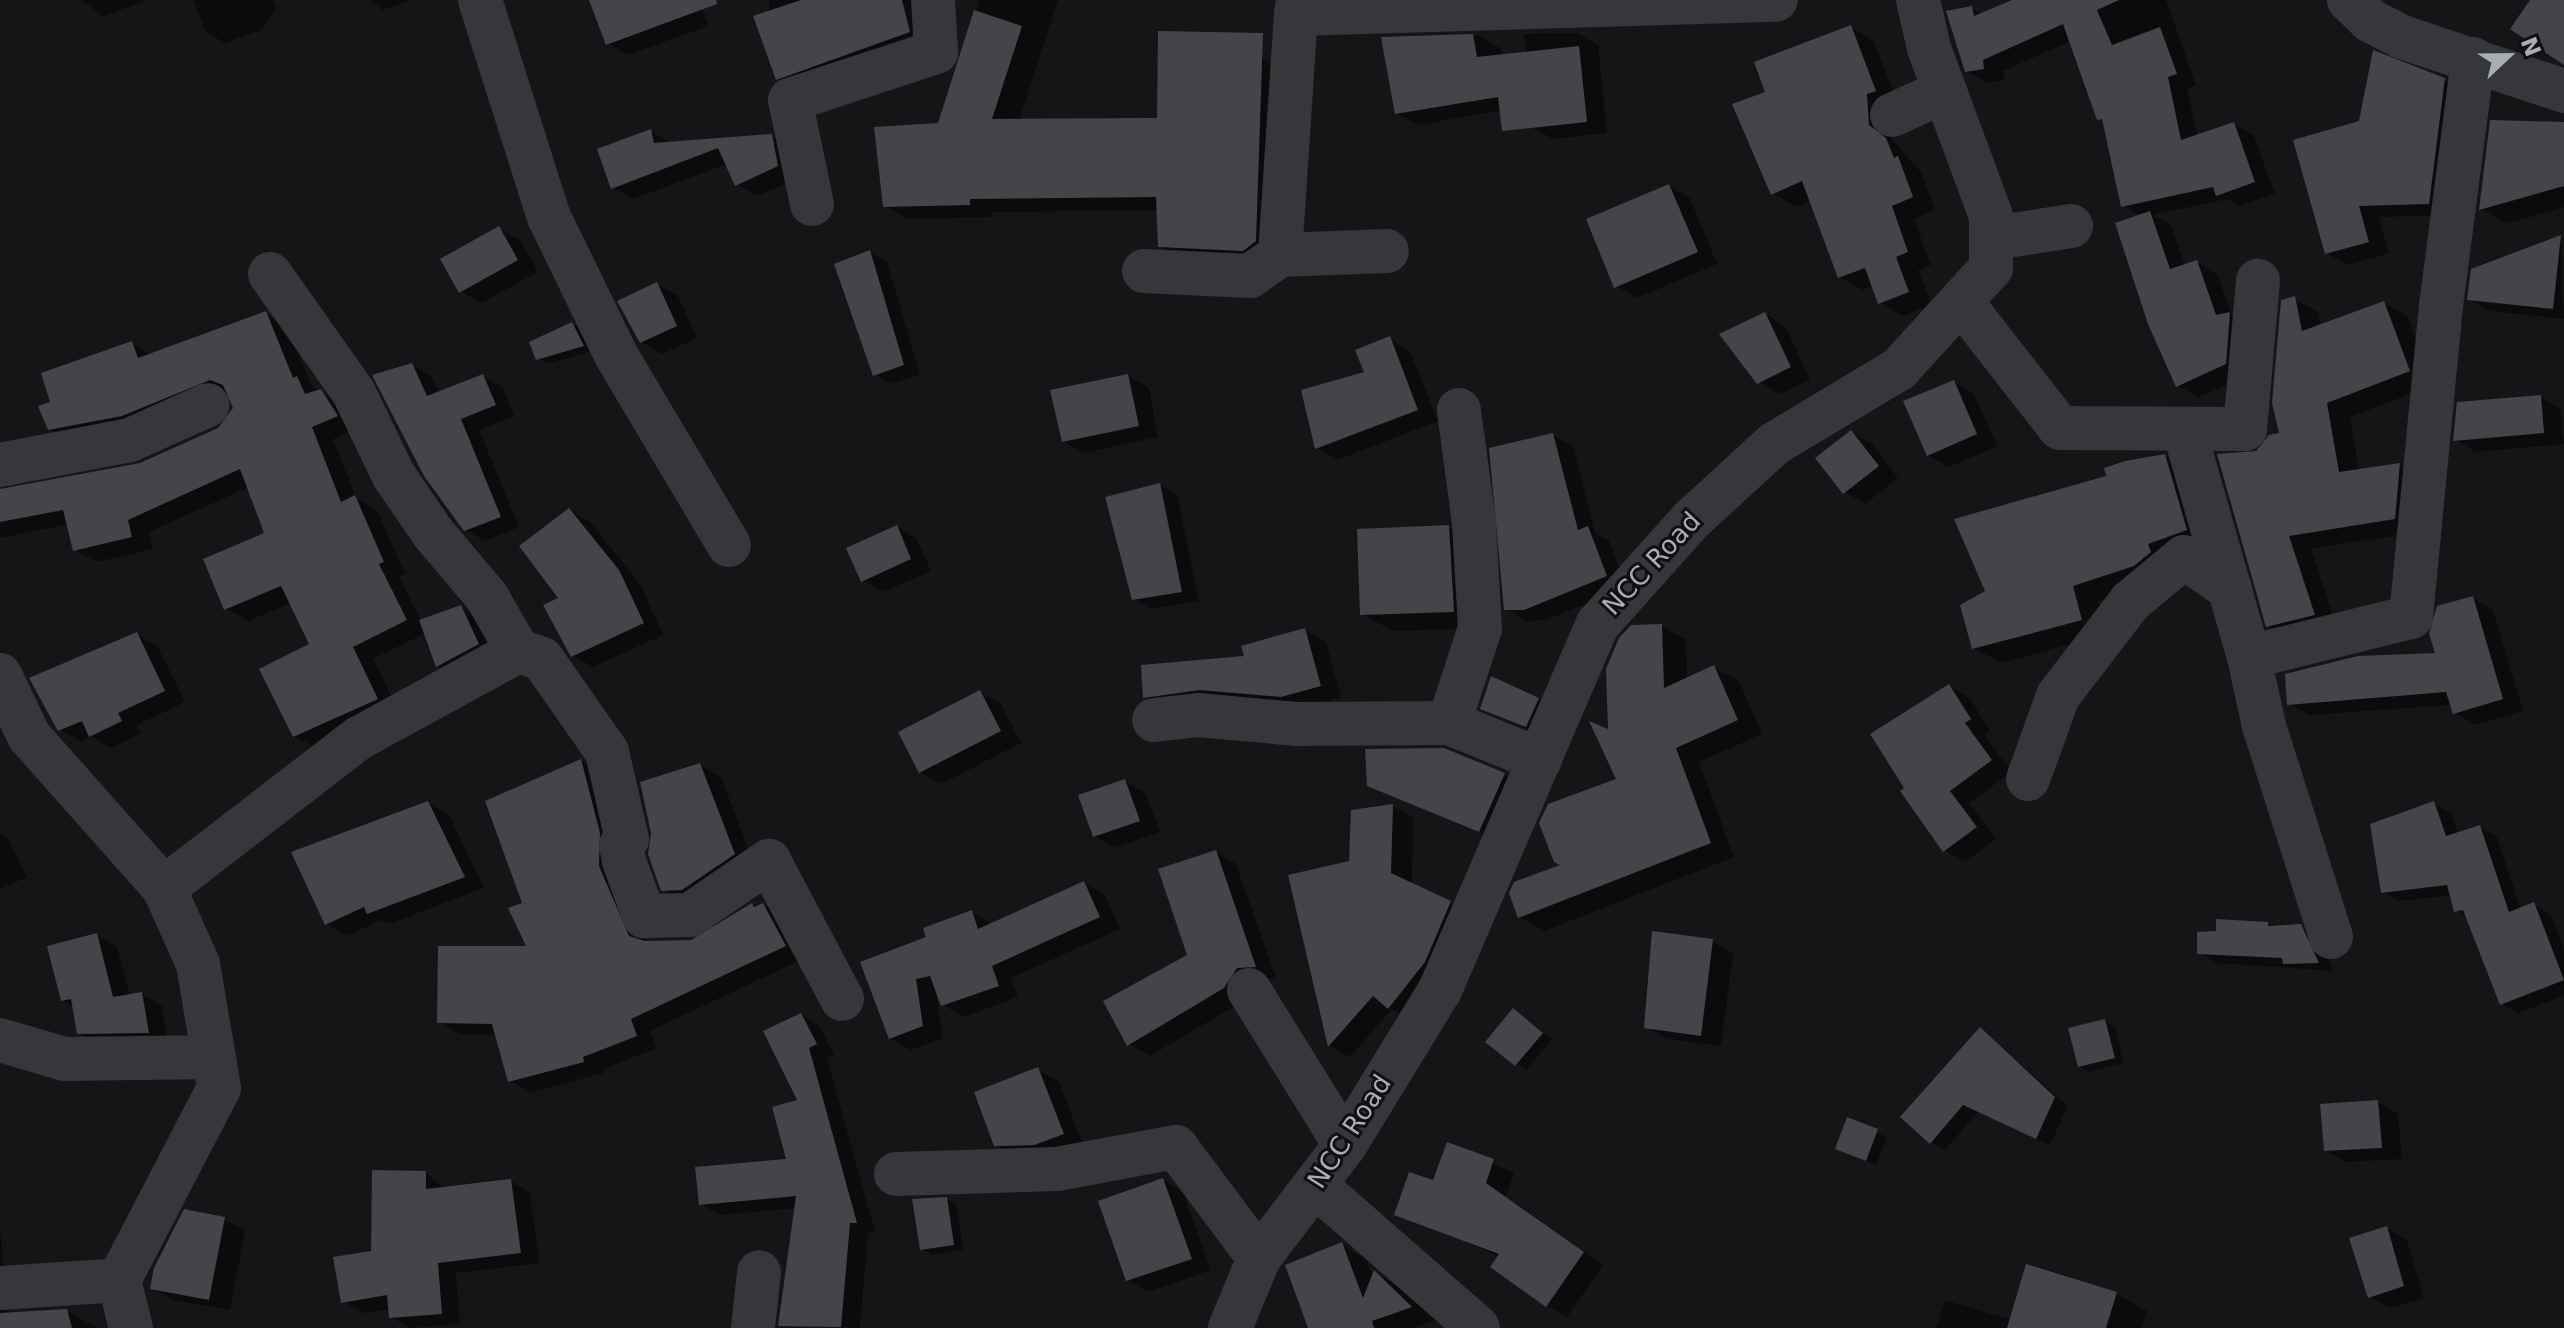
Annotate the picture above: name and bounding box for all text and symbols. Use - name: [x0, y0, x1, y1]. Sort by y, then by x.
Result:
- north arrow: [2468, 16, 2548, 96]
- text: N: [2516, 34, 2546, 60]
- street label: NCC Road: [1597, 506, 1707, 622]
- street label: NCC Road: [1302, 1069, 1398, 1195]

